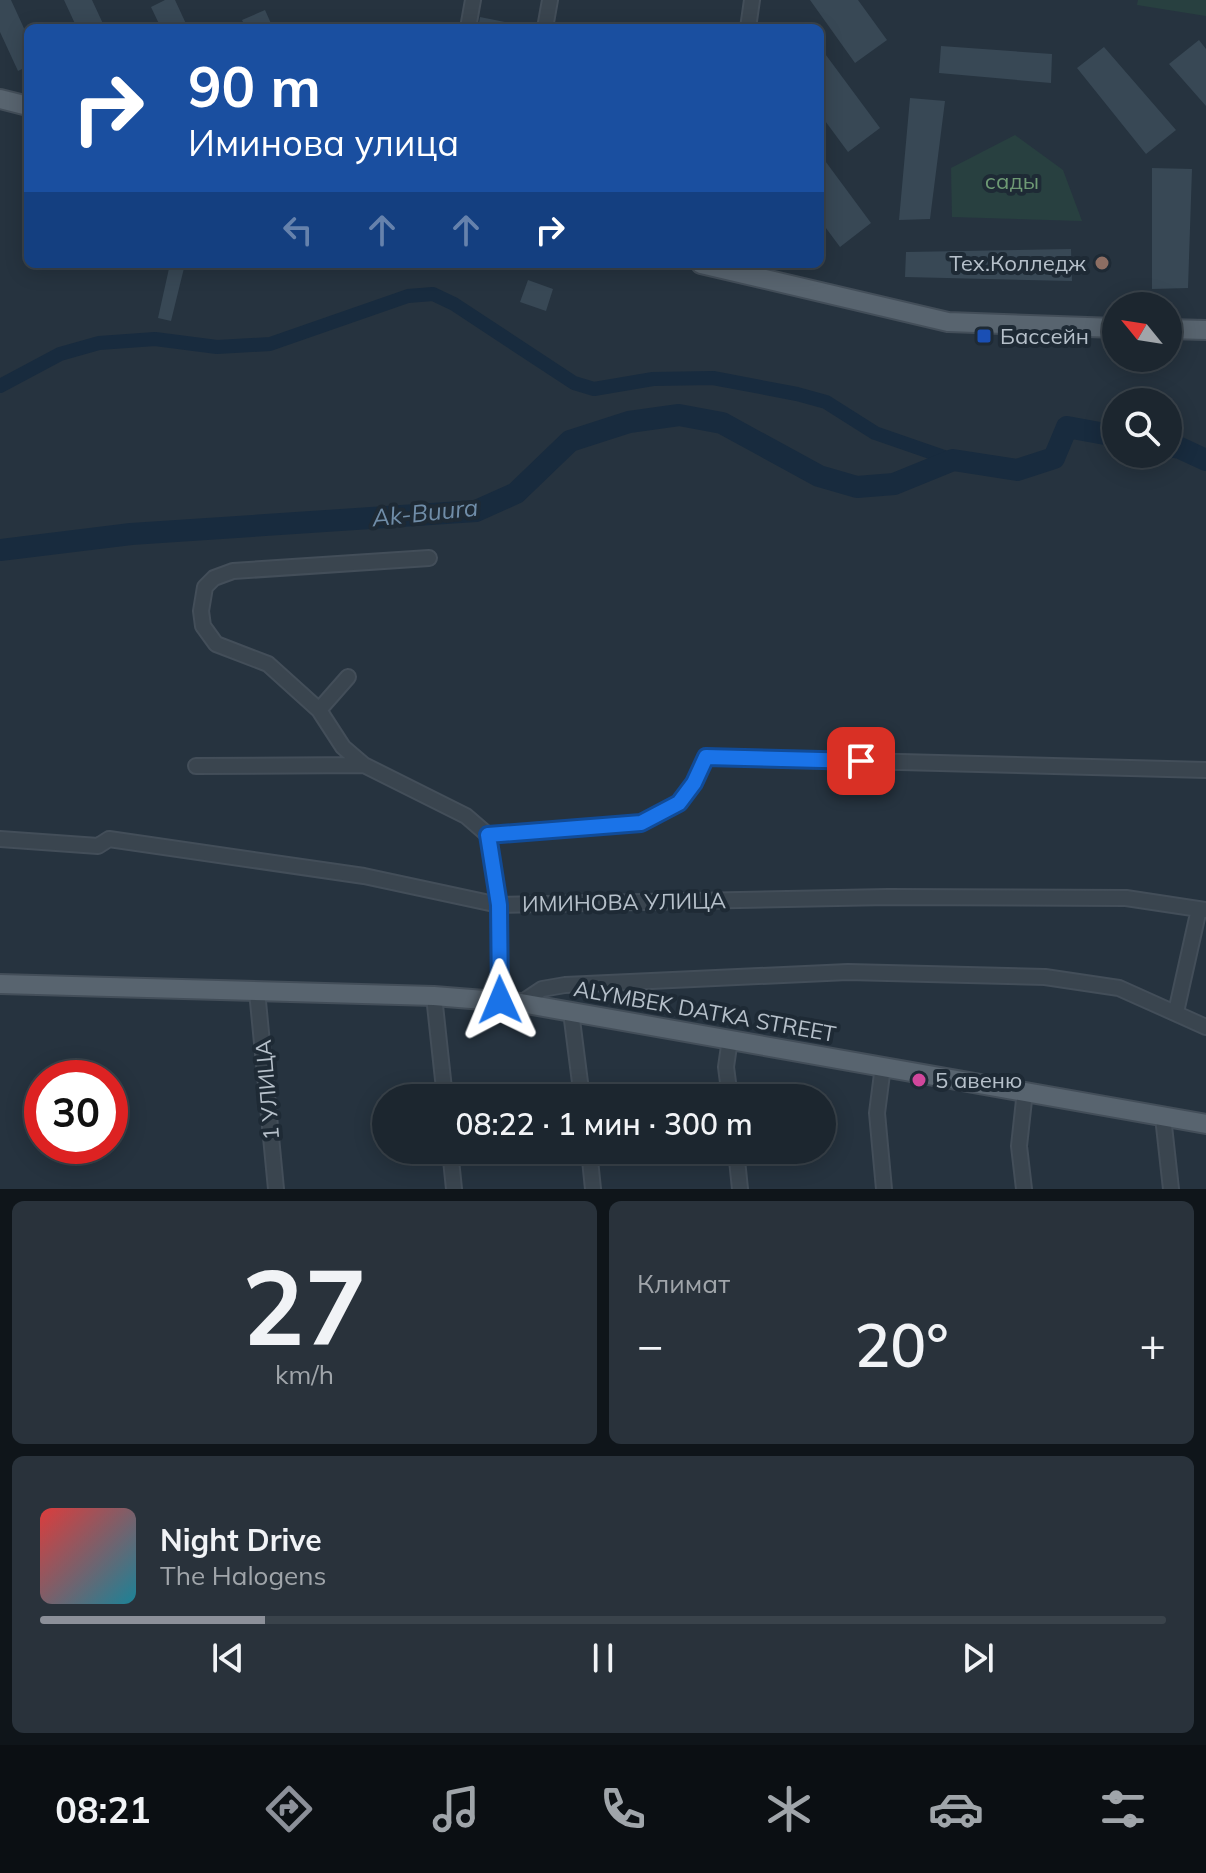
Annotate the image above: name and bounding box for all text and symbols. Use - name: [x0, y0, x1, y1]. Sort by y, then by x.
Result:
- text: 90 m: [188, 51, 321, 121]
- icon: right: [56, 56, 160, 160]
- text: Иминова улица: [188, 120, 459, 165]
- park label: сады: [985, 167, 1039, 195]
- icon: left: [276, 208, 320, 252]
- icon: ahead: [360, 208, 404, 252]
- icon: ahead: [444, 208, 488, 252]
- icon: right: [528, 208, 572, 252]
- place label: Тех.Колледж: [949, 249, 1086, 277]
- marker: Тех.Колледж: [1093, 254, 1111, 272]
- north arrow: [1102, 292, 1182, 372]
- map controls: [1102, 292, 1182, 468]
- place label: Бассейн: [1000, 322, 1089, 350]
- marker: Бассейн: [975, 327, 993, 345]
- button: search: [1102, 388, 1182, 468]
- water label: Ak-Buura: [369, 492, 480, 533]
- pin: [827, 727, 895, 795]
- icon: arrive: [839, 739, 883, 783]
- street label: ИМИНОВА УЛИЦА: [522, 886, 726, 918]
- position arrow: [458, 958, 542, 1042]
- street label: ALYMBEK DATKA STREET: [572, 974, 838, 1048]
- street label: 1 УЛИЦА: [249, 1039, 285, 1141]
- speed limit sign: 30: [24, 1060, 128, 1164]
- place label: 5 авеню: [935, 1066, 1022, 1094]
- marker: 5 авеню: [910, 1071, 928, 1089]
- text: 08:22 · 1 мин · 300 m: [455, 1105, 753, 1143]
- text: 27: [242, 1240, 367, 1371]
- text: Климат: [637, 1267, 730, 1300]
- text: 20°: [854, 1307, 949, 1382]
- text: −: [637, 1317, 663, 1372]
- text: +: [1140, 1317, 1166, 1372]
- text: km/h: [275, 1358, 334, 1391]
- text: Night Drive: [160, 1521, 322, 1559]
- text: The Halogens: [160, 1559, 326, 1592]
- icon: previous: [206, 1636, 250, 1680]
- icon: pause: [581, 1636, 625, 1680]
- icon: next: [956, 1636, 1000, 1680]
- icon: directions: [261, 1781, 317, 1837]
- icon: music: [428, 1781, 484, 1837]
- icon: phone: [595, 1781, 651, 1837]
- icon: climate: [761, 1781, 817, 1837]
- icon: car: [928, 1781, 984, 1837]
- icon: filters: [1095, 1781, 1151, 1837]
- text: 08:21: [55, 1787, 151, 1832]

